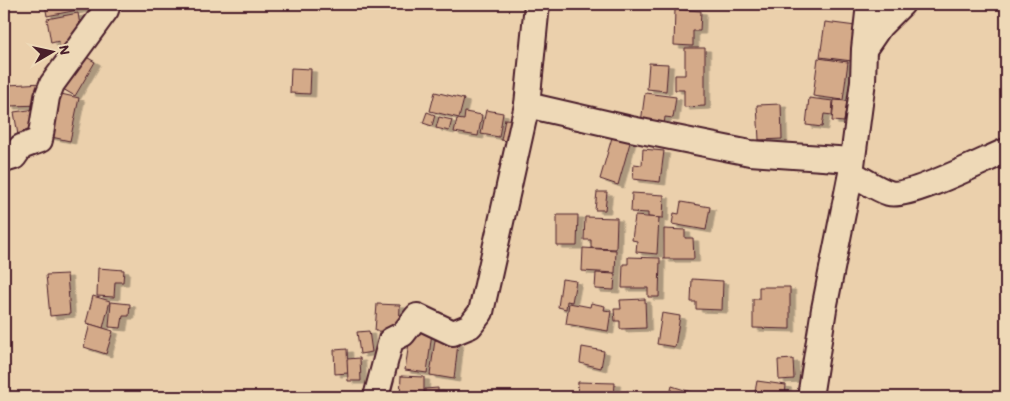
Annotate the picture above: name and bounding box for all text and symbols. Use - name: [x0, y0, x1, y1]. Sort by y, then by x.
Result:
- north arrow: [28, 28, 78, 78]
- text: N: [55, 44, 73, 56]

